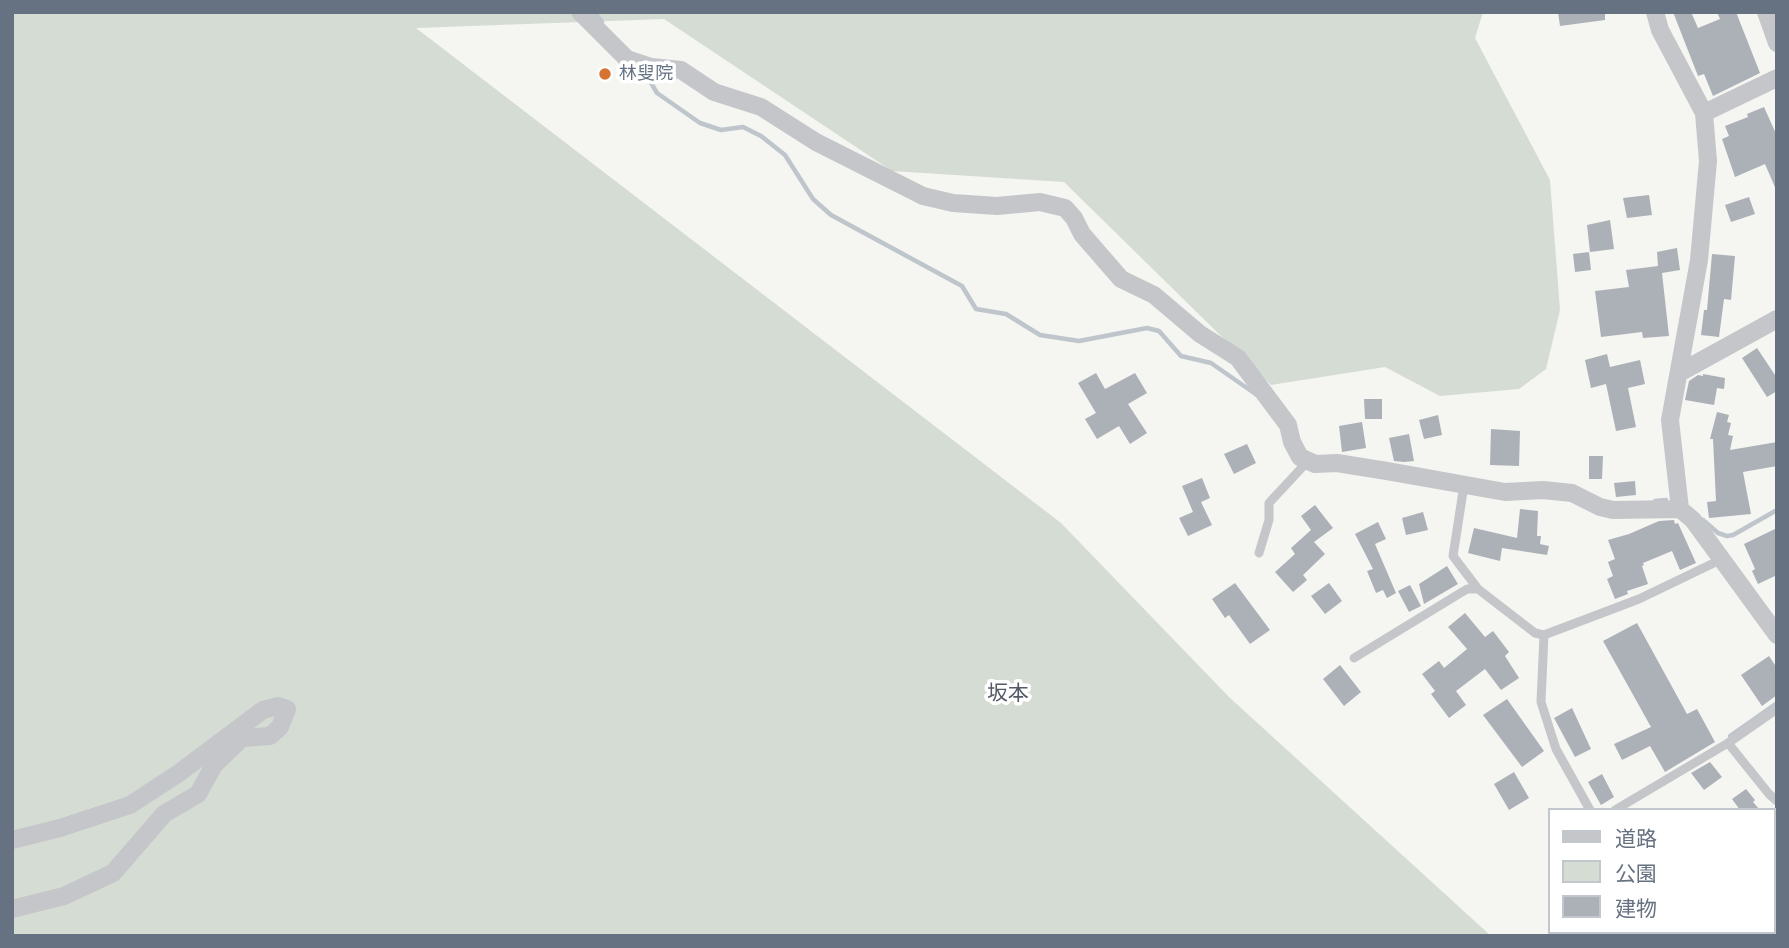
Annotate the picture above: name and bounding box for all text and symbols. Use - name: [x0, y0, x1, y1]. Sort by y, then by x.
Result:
- place label: 林叟院: [619, 63, 673, 85]
- marker: 林叟院: [597, 66, 613, 82]
- district label: 坂本: [987, 682, 1029, 708]
- legend: [1548, 808, 1775, 934]
- text: 道路: [1615, 827, 1657, 851]
- text: 公園: [1615, 862, 1657, 886]
- text: 建物: [1615, 897, 1657, 921]

